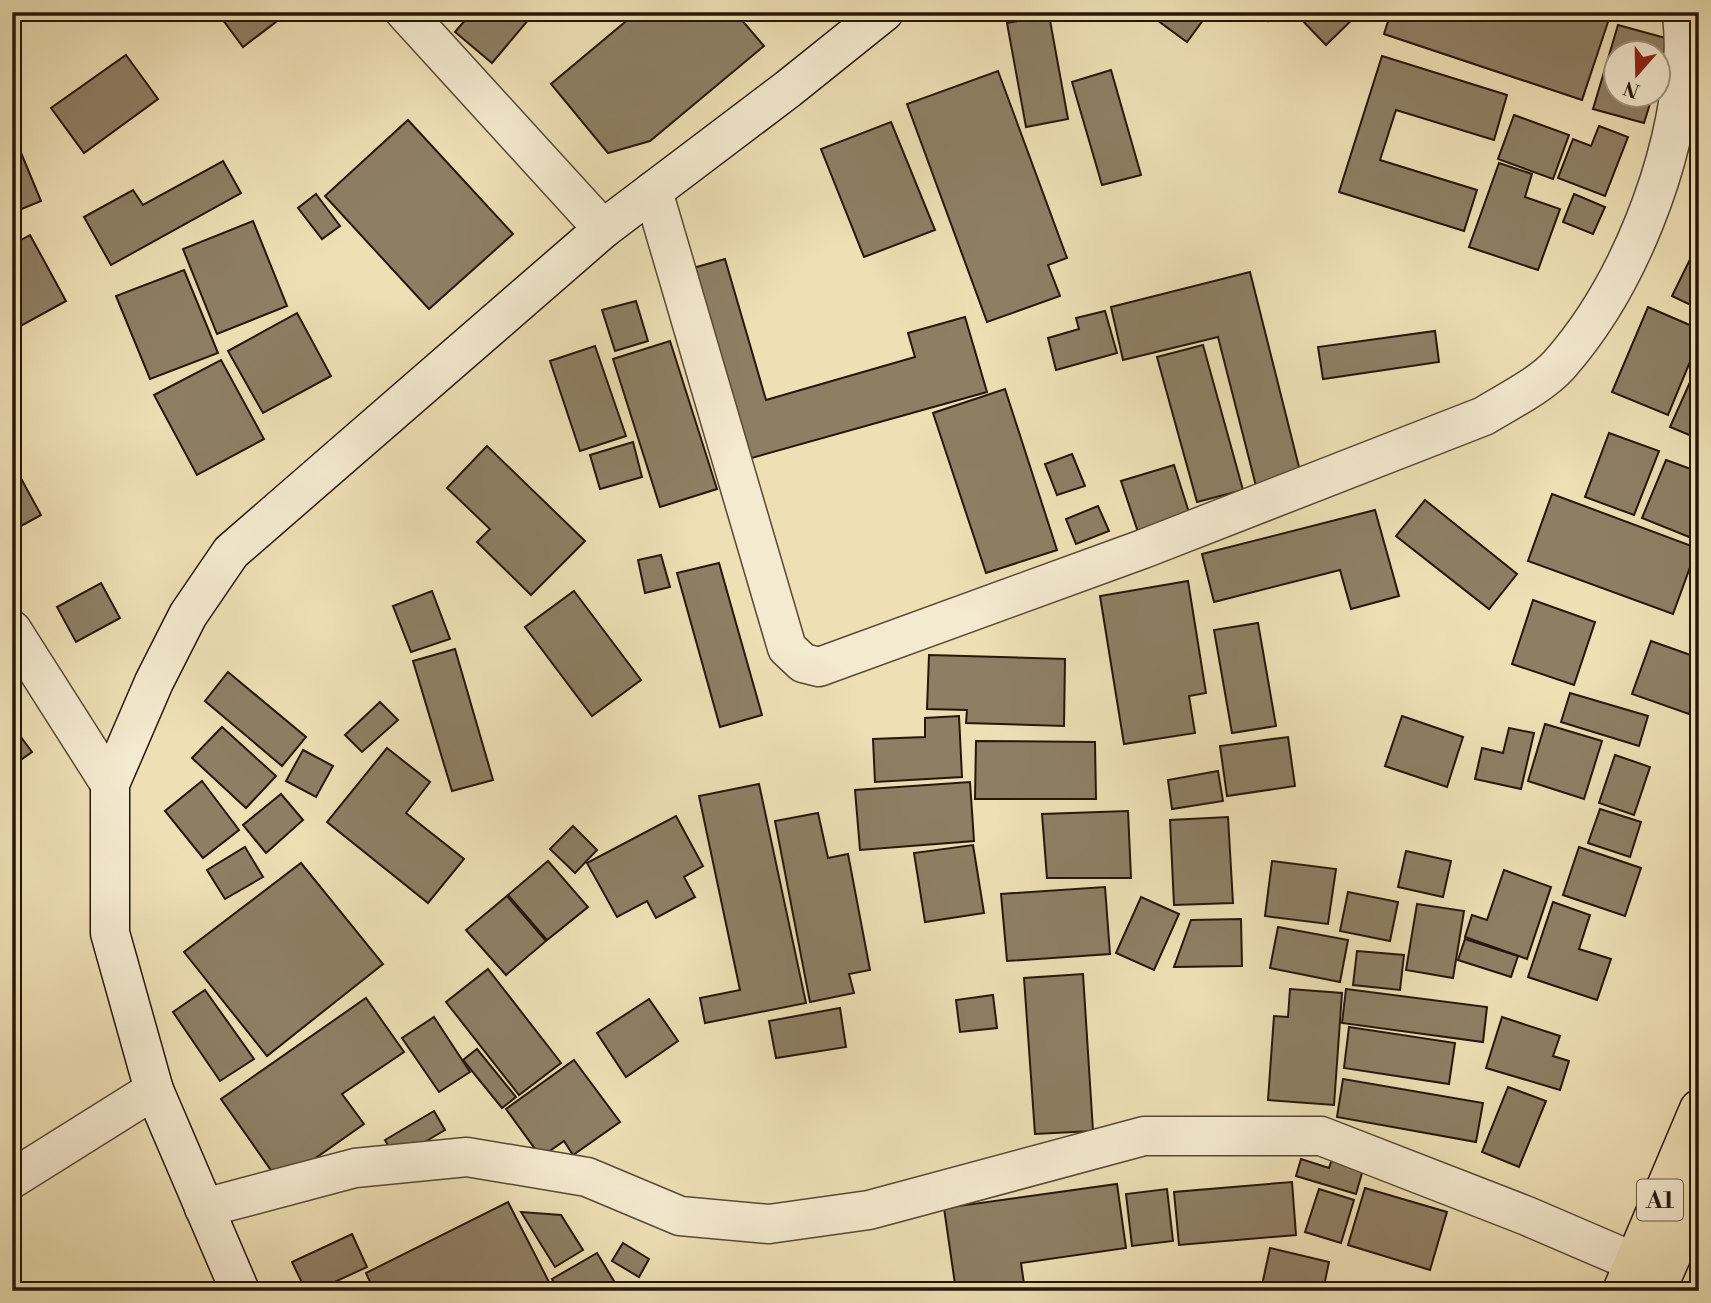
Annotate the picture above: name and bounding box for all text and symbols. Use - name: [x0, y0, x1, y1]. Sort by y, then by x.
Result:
- north arrow: [1602, 38, 1672, 108]
- text: N: [1620, 75, 1643, 103]
- road number: A1: [1637, 1180, 1683, 1220]

